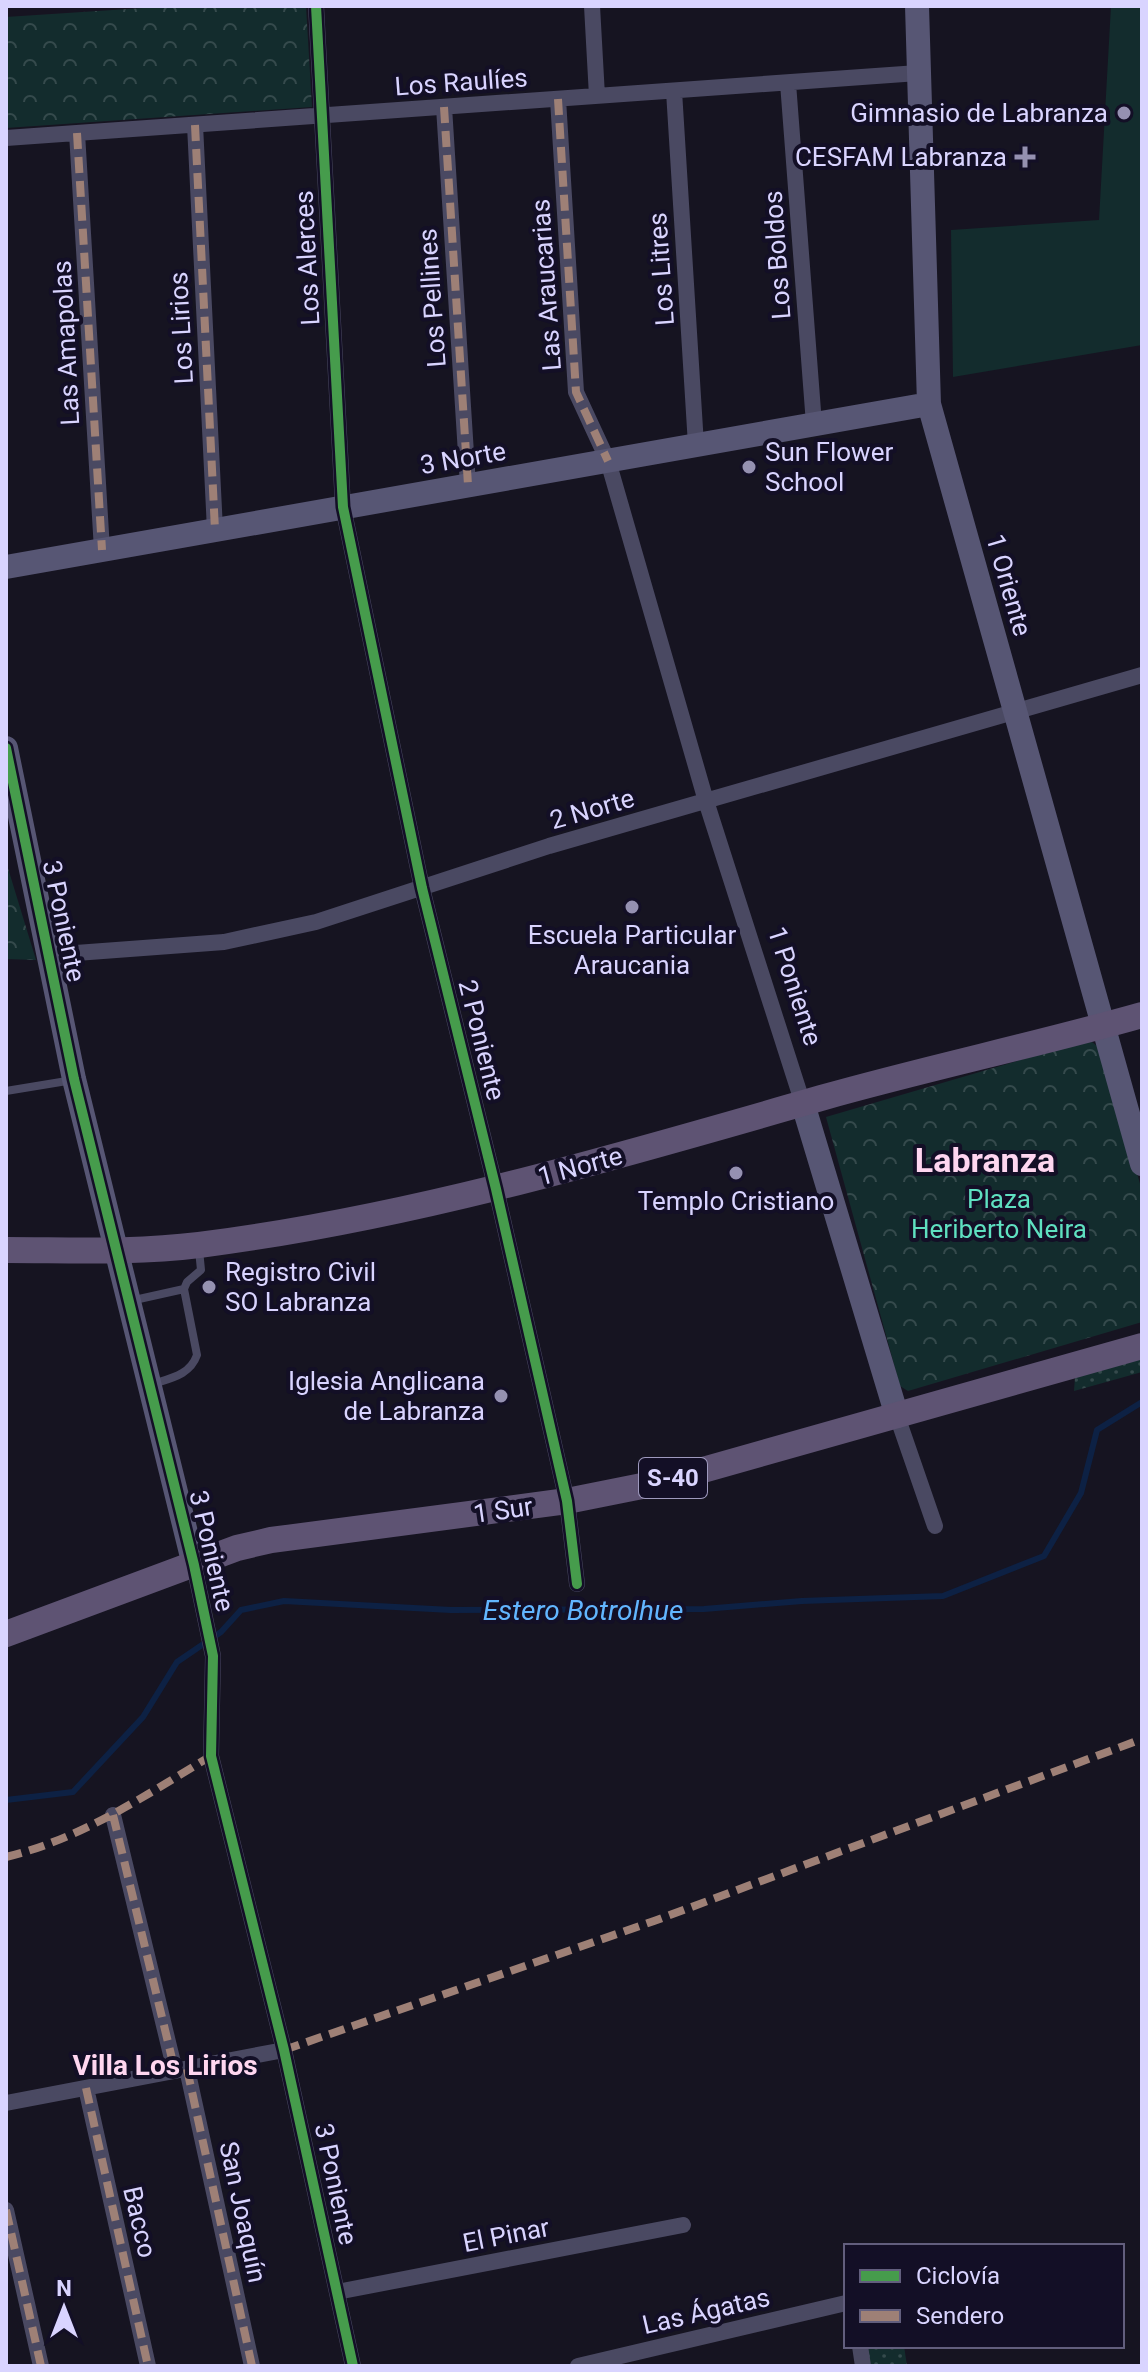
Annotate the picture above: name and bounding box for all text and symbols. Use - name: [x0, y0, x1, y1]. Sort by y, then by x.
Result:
- street label: Los Raulíes: [394, 62, 528, 102]
- place label: Gimnasio de Labranza: [850, 98, 1108, 128]
- marker: Gimnasio de Labranza: [1115, 104, 1133, 122]
- place label: CESFAM Labranza: [795, 142, 1007, 172]
- marker: CESFAM Labranza: [1014, 146, 1036, 168]
- street label: Los Alerces: [288, 190, 326, 326]
- street label: Los Boldos: [758, 190, 796, 320]
- street label: Las Araucarias: [525, 198, 567, 372]
- street label: Los Litres: [642, 211, 680, 327]
- street label: Los Pellines: [412, 227, 452, 369]
- street label: Las Amapolas: [47, 260, 85, 426]
- street label: Los Lirios: [163, 271, 199, 385]
- street label: 3 Norte: [418, 436, 508, 480]
- place label: Sun Flower School: [765, 437, 893, 497]
- marker: Sun Flower School: [740, 458, 758, 476]
- street label: 1 Oriente: [980, 531, 1038, 639]
- street label: 2 Norte: [546, 783, 638, 835]
- street label: 3 Poniente: [37, 858, 91, 984]
- marker: Escuela Particular Araucania: [623, 898, 641, 916]
- place label: Escuela Particular Araucania: [528, 920, 737, 980]
- street label: 1 Poniente: [762, 923, 828, 1049]
- street label: 2 Poniente: [453, 977, 511, 1103]
- street label: 1 Norte: [534, 1140, 626, 1192]
- district label: Labranza: [915, 1140, 1055, 1180]
- marker: Templo Cristiano: [727, 1164, 745, 1182]
- park label: Plaza Heriberto Neira: [911, 1184, 1087, 1244]
- place label: Templo Cristiano: [638, 1186, 834, 1216]
- place label: Registro Civil SO Labranza: [225, 1257, 376, 1317]
- marker: Registro Civil SO Labranza: [200, 1278, 218, 1296]
- place label: Iglesia Anglicana de Labranza: [288, 1366, 485, 1426]
- marker: Iglesia Anglicana de Labranza: [492, 1387, 510, 1405]
- road number: S-40: [639, 1458, 707, 1498]
- street label: 3 Poniente: [184, 1488, 240, 1614]
- street label: 1 Sur: [471, 1491, 535, 1529]
- water label: Estero Botrolhue: [483, 1594, 683, 1627]
- district label: Villa Los Lirios: [72, 2049, 258, 2082]
- street label: 3 Poniente: [309, 2121, 363, 2247]
- street label: San Joaquín: [213, 2139, 273, 2285]
- street label: Bacco: [117, 2183, 163, 2261]
- street label: El Pinar: [460, 2212, 552, 2258]
- legend: [844, 2244, 1124, 2348]
- text: Ciclovía: [916, 2262, 1000, 2290]
- north arrow: [24, 2268, 104, 2348]
- text: N: [56, 2276, 72, 2301]
- street label: Las Ágatas: [639, 2282, 773, 2340]
- text: Sendero: [916, 2302, 1004, 2330]

